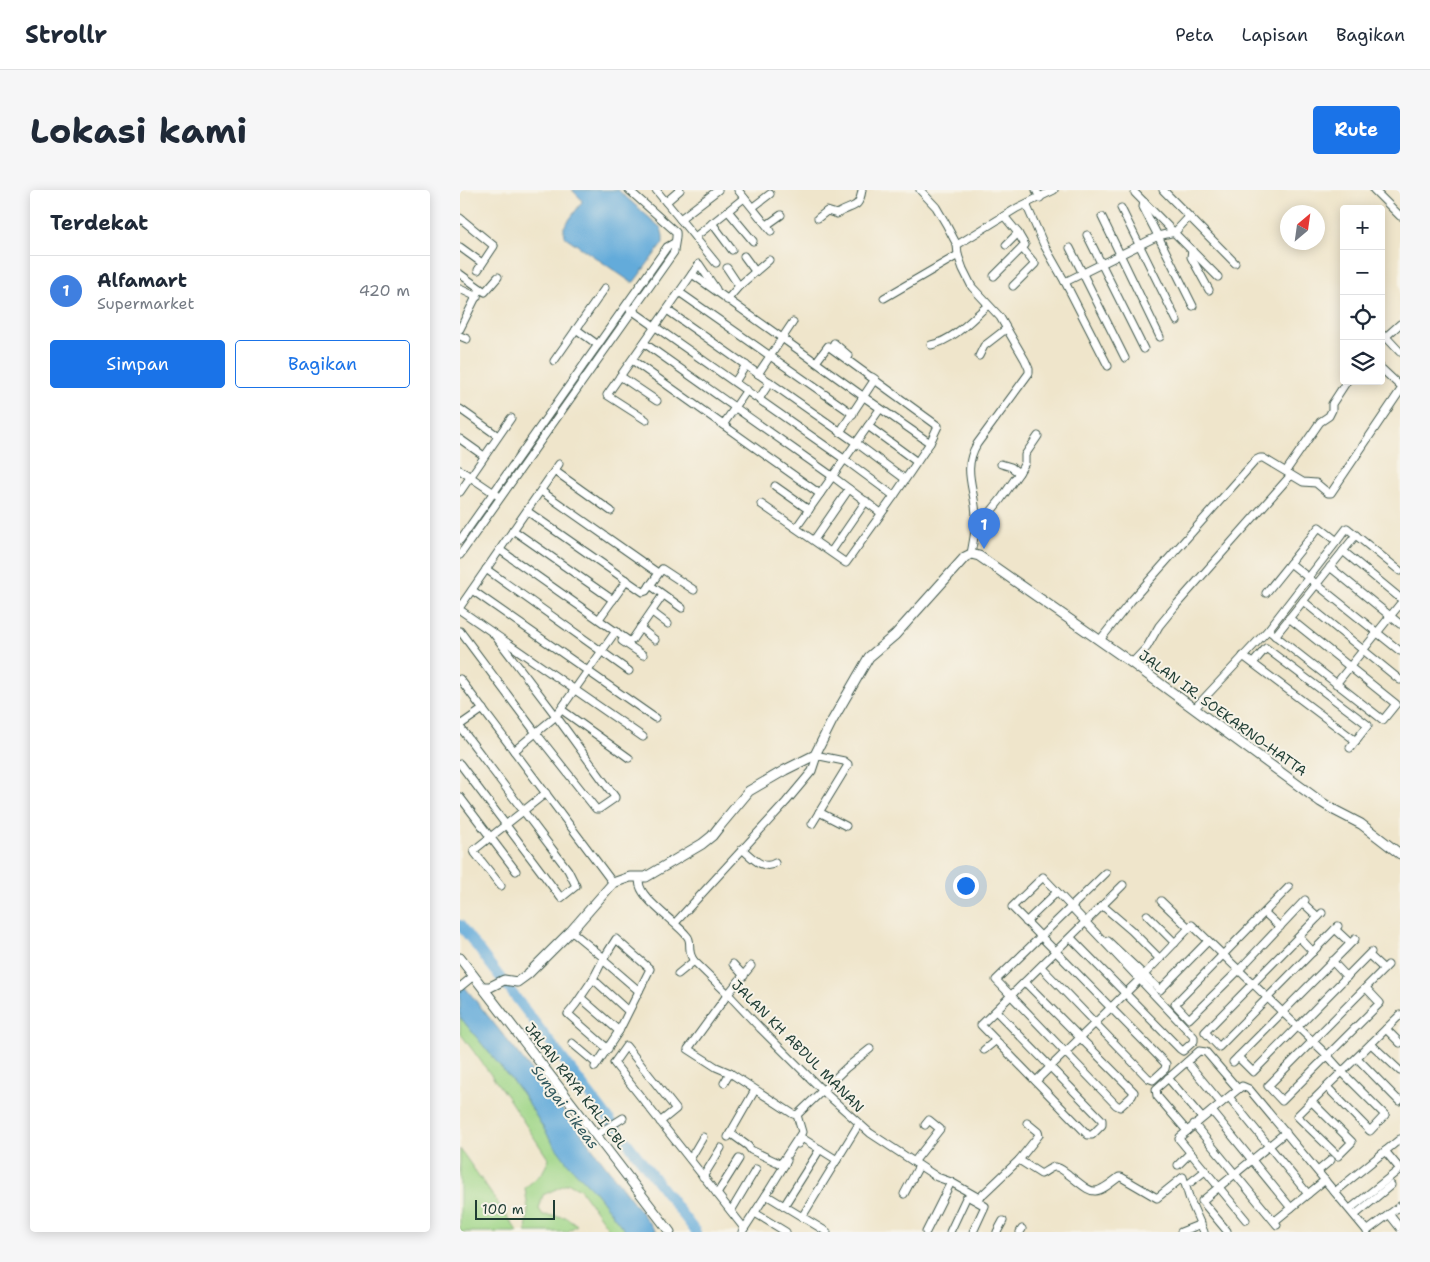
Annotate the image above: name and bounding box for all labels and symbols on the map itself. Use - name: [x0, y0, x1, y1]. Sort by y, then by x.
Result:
- north arrow: [1280, 205, 1325, 250]
- pin: 1: [968, 508, 1000, 549]
- street label: JALAN IR. SOEKARNO-HATTA: [1135, 646, 1311, 780]
- your location: [953, 873, 979, 899]
- street label: JALAN KH ABDUL MANAN: [728, 976, 868, 1116]
- street label: JALAN RAYA KALI CBL: [521, 1019, 631, 1153]
- water label: Sungai Cikeas: [527, 1061, 603, 1153]
- scale bar: [475, 1197, 555, 1220]

